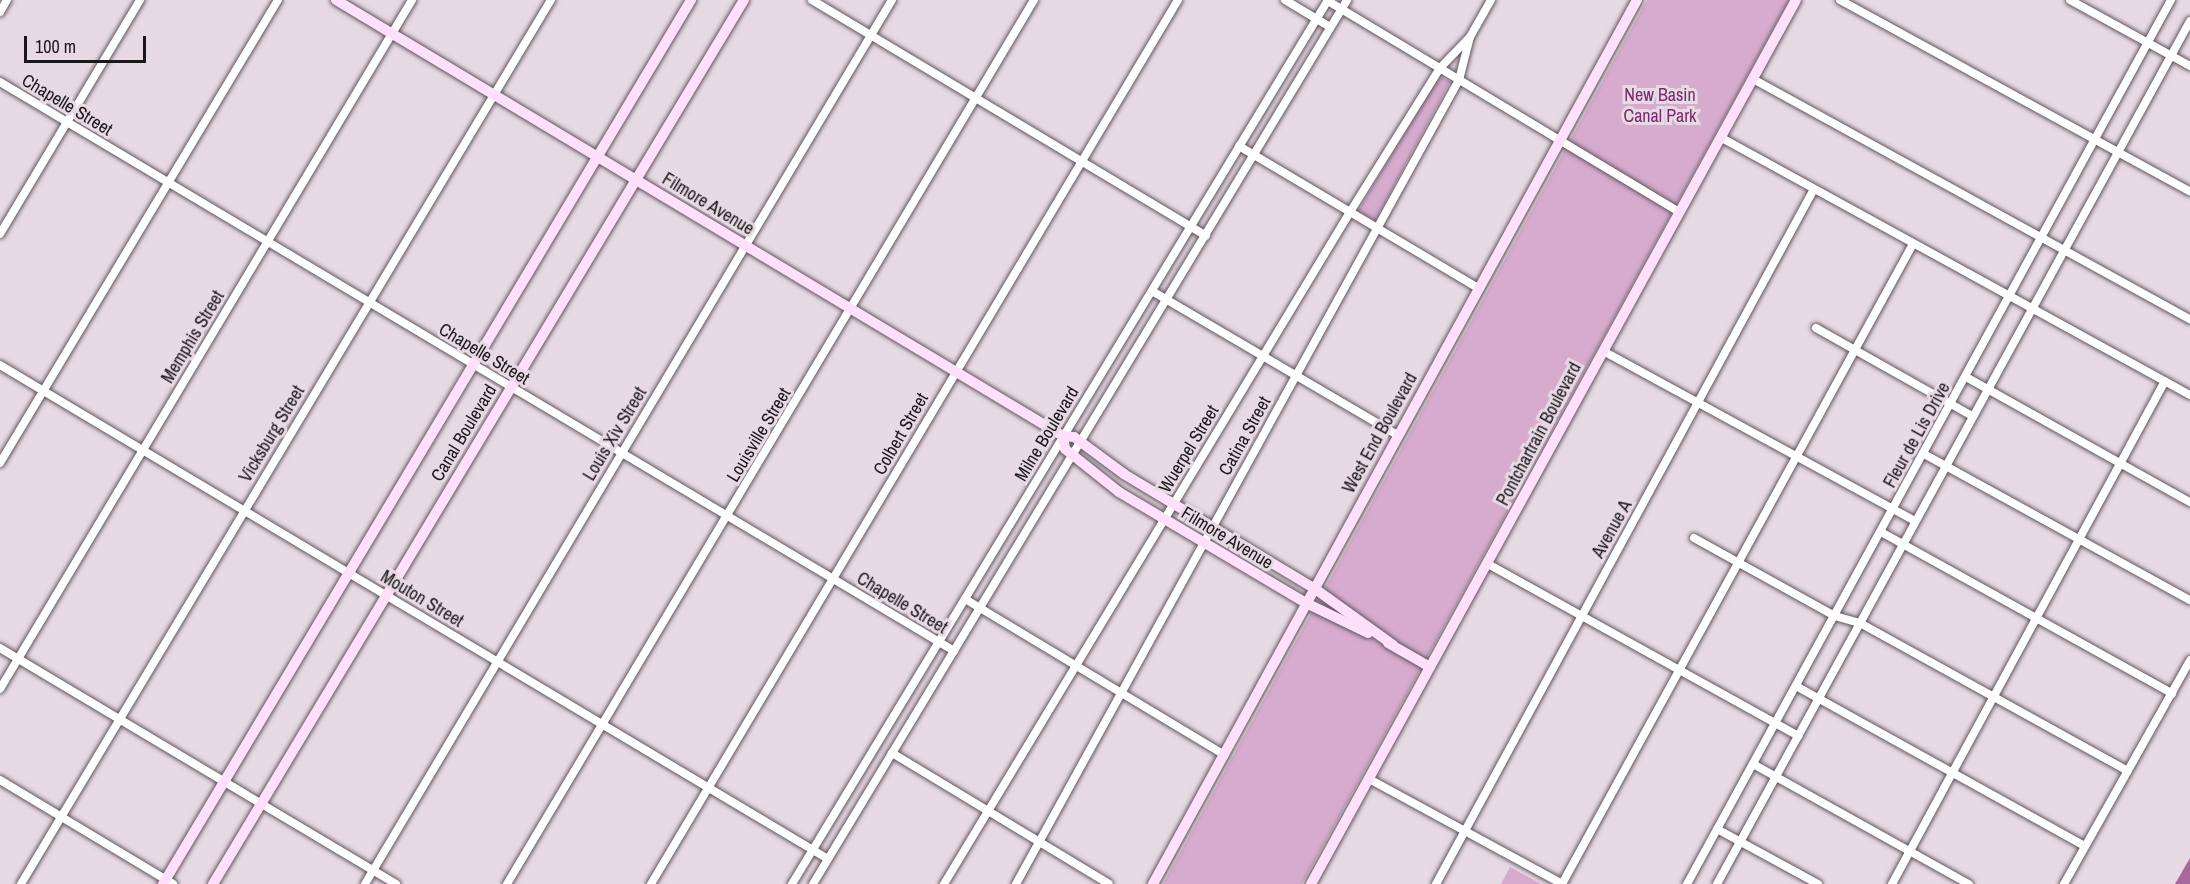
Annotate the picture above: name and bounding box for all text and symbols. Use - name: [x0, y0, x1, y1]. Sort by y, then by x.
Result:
- scale bar: [27, 24, 148, 62]
- text: 100 m: [35, 34, 76, 59]
- street label: Chapelle Street: [18, 70, 116, 140]
- park label: New Basin Canal Park: [1623, 85, 1697, 128]
- street label: Filmore Avenue: [658, 168, 758, 240]
- street label: Memphis Street: [157, 287, 229, 387]
- street label: Chapelle Street: [435, 319, 533, 389]
- street label: Pontchartrain Boulevard: [1492, 359, 1586, 509]
- street label: West End Boulevard: [1338, 369, 1422, 497]
- street label: Fleur de Lis Drive: [1879, 378, 1955, 492]
- street label: Canal Boulevard: [427, 381, 501, 485]
- street label: Vicksburg Street: [235, 382, 309, 486]
- street label: Louis Xiv Street: [579, 383, 651, 485]
- street label: Milne Boulevard: [1010, 383, 1084, 485]
- street label: Louisville Street: [722, 384, 796, 486]
- street label: Colbert Street: [869, 389, 933, 479]
- street label: Catina Street: [1214, 393, 1276, 479]
- street label: Wuerpel Street: [1154, 401, 1224, 497]
- street label: Avenue A: [1587, 496, 1637, 562]
- street label: Filmore Avenue: [1177, 502, 1277, 574]
- street label: Mouton Street: [377, 566, 467, 632]
- street label: Chapelle Street: [853, 568, 951, 638]

